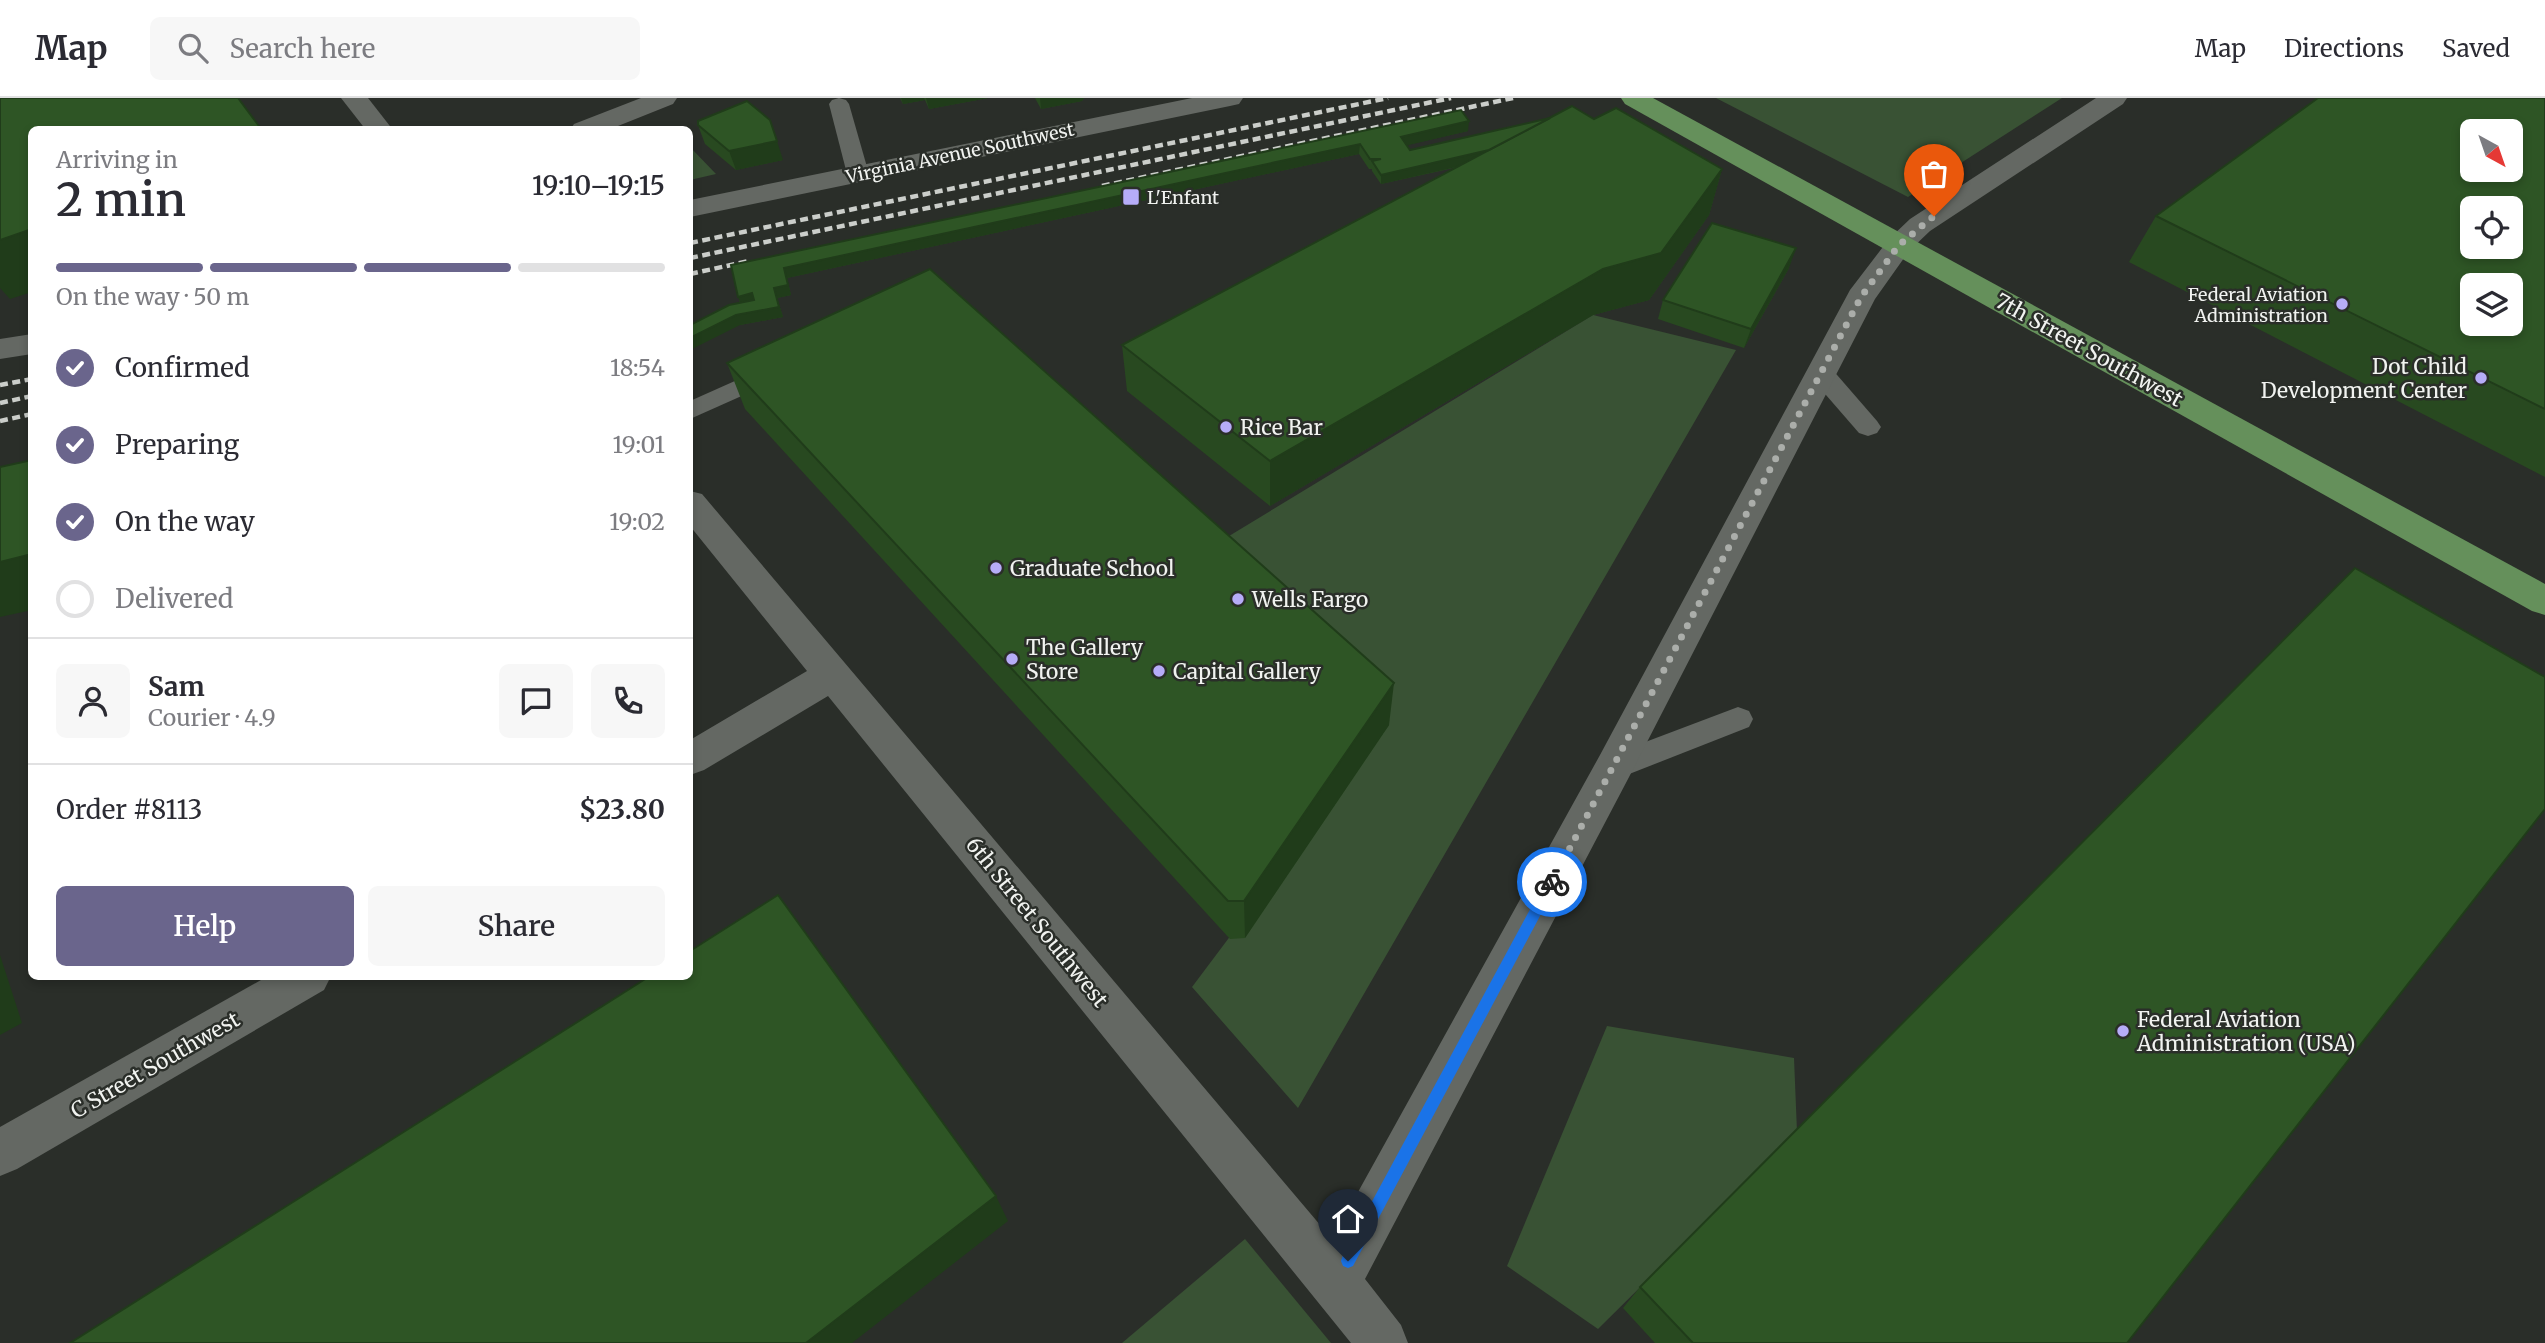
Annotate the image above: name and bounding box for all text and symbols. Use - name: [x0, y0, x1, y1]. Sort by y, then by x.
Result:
- search box: [150, 17, 640, 80]
- text: Map: [35, 28, 108, 69]
- icon: search: [174, 29, 212, 67]
- text: Search here: [230, 32, 375, 65]
- text: Map: [2195, 33, 2246, 64]
- text: Directions: [2284, 33, 2404, 64]
- text: Saved: [2442, 33, 2510, 64]
- street label: Virginia Avenue Southwest: [843, 118, 1076, 189]
- north arrow: [2460, 119, 2524, 182]
- map controls: [2460, 119, 2523, 336]
- pin: [1904, 144, 1964, 216]
- text: Arriving in: [56, 145, 178, 174]
- icon: bag: [1915, 155, 1953, 193]
- text: 19:10–19:15: [532, 169, 665, 202]
- text: 2 min: [56, 171, 186, 229]
- place label: L'Enfant: [1147, 186, 1219, 209]
- marker: L'Enfant: [1121, 187, 1141, 207]
- button: locate: [2460, 196, 2523, 259]
- button: layers: [2460, 273, 2523, 336]
- text: On the way · 50 m: [56, 282, 249, 311]
- place label: Federal Aviation Administration: [2188, 283, 2328, 327]
- street label: 7th Street Southwest: [1990, 287, 2188, 413]
- marker: Federal Aviation Administration: [2334, 296, 2350, 312]
- icon: check: [56, 349, 94, 387]
- text: Confirmed: [115, 351, 250, 384]
- text: 18:54: [610, 353, 665, 382]
- place label: Dot Child Development Center: [2261, 353, 2467, 404]
- marker: Dot Child Development Center: [2473, 370, 2489, 386]
- place label: Rice Bar: [1240, 414, 1323, 441]
- marker: Rice Bar: [1218, 419, 1234, 435]
- icon: check: [56, 426, 94, 464]
- text: Preparing: [115, 428, 239, 461]
- text: 19:01: [613, 430, 665, 459]
- icon: check: [56, 503, 94, 541]
- text: On the way: [115, 505, 255, 538]
- text: 19:02: [609, 507, 665, 536]
- place label: Graduate School: [1010, 555, 1175, 582]
- marker: Graduate School: [988, 560, 1004, 576]
- text: Delivered: [115, 582, 234, 615]
- place label: Wells Fargo: [1251, 586, 1368, 613]
- marker: Wells Fargo: [1230, 591, 1246, 607]
- place label: The Gallery Store: [1026, 634, 1144, 685]
- marker: The Gallery Store: [1004, 651, 1020, 667]
- place label: Capital Gallery: [1173, 658, 1322, 685]
- marker: Capital Gallery: [1151, 663, 1167, 679]
- button: person: [56, 664, 130, 738]
- button: chat: [499, 664, 573, 738]
- button: phone: [591, 664, 665, 738]
- text: Sam: [148, 670, 205, 703]
- text: Courier · 4.9: [148, 703, 276, 732]
- text: Order #8113: [56, 793, 202, 826]
- text: $23.80: [579, 793, 665, 826]
- street label: 6th Street Southwest: [960, 831, 1114, 1013]
- courier: [1517, 847, 1587, 917]
- icon: bike: [1533, 863, 1571, 901]
- button: Help: [56, 886, 354, 966]
- button: Share: [368, 886, 665, 966]
- street label: C Street Southwest: [66, 1006, 244, 1124]
- place label: Federal Aviation Administration (USA): [2136, 1006, 2356, 1057]
- marker: Federal Aviation Administration (USA): [2115, 1023, 2131, 1039]
- pin: [1318, 1189, 1378, 1261]
- icon: home: [1329, 1200, 1367, 1238]

